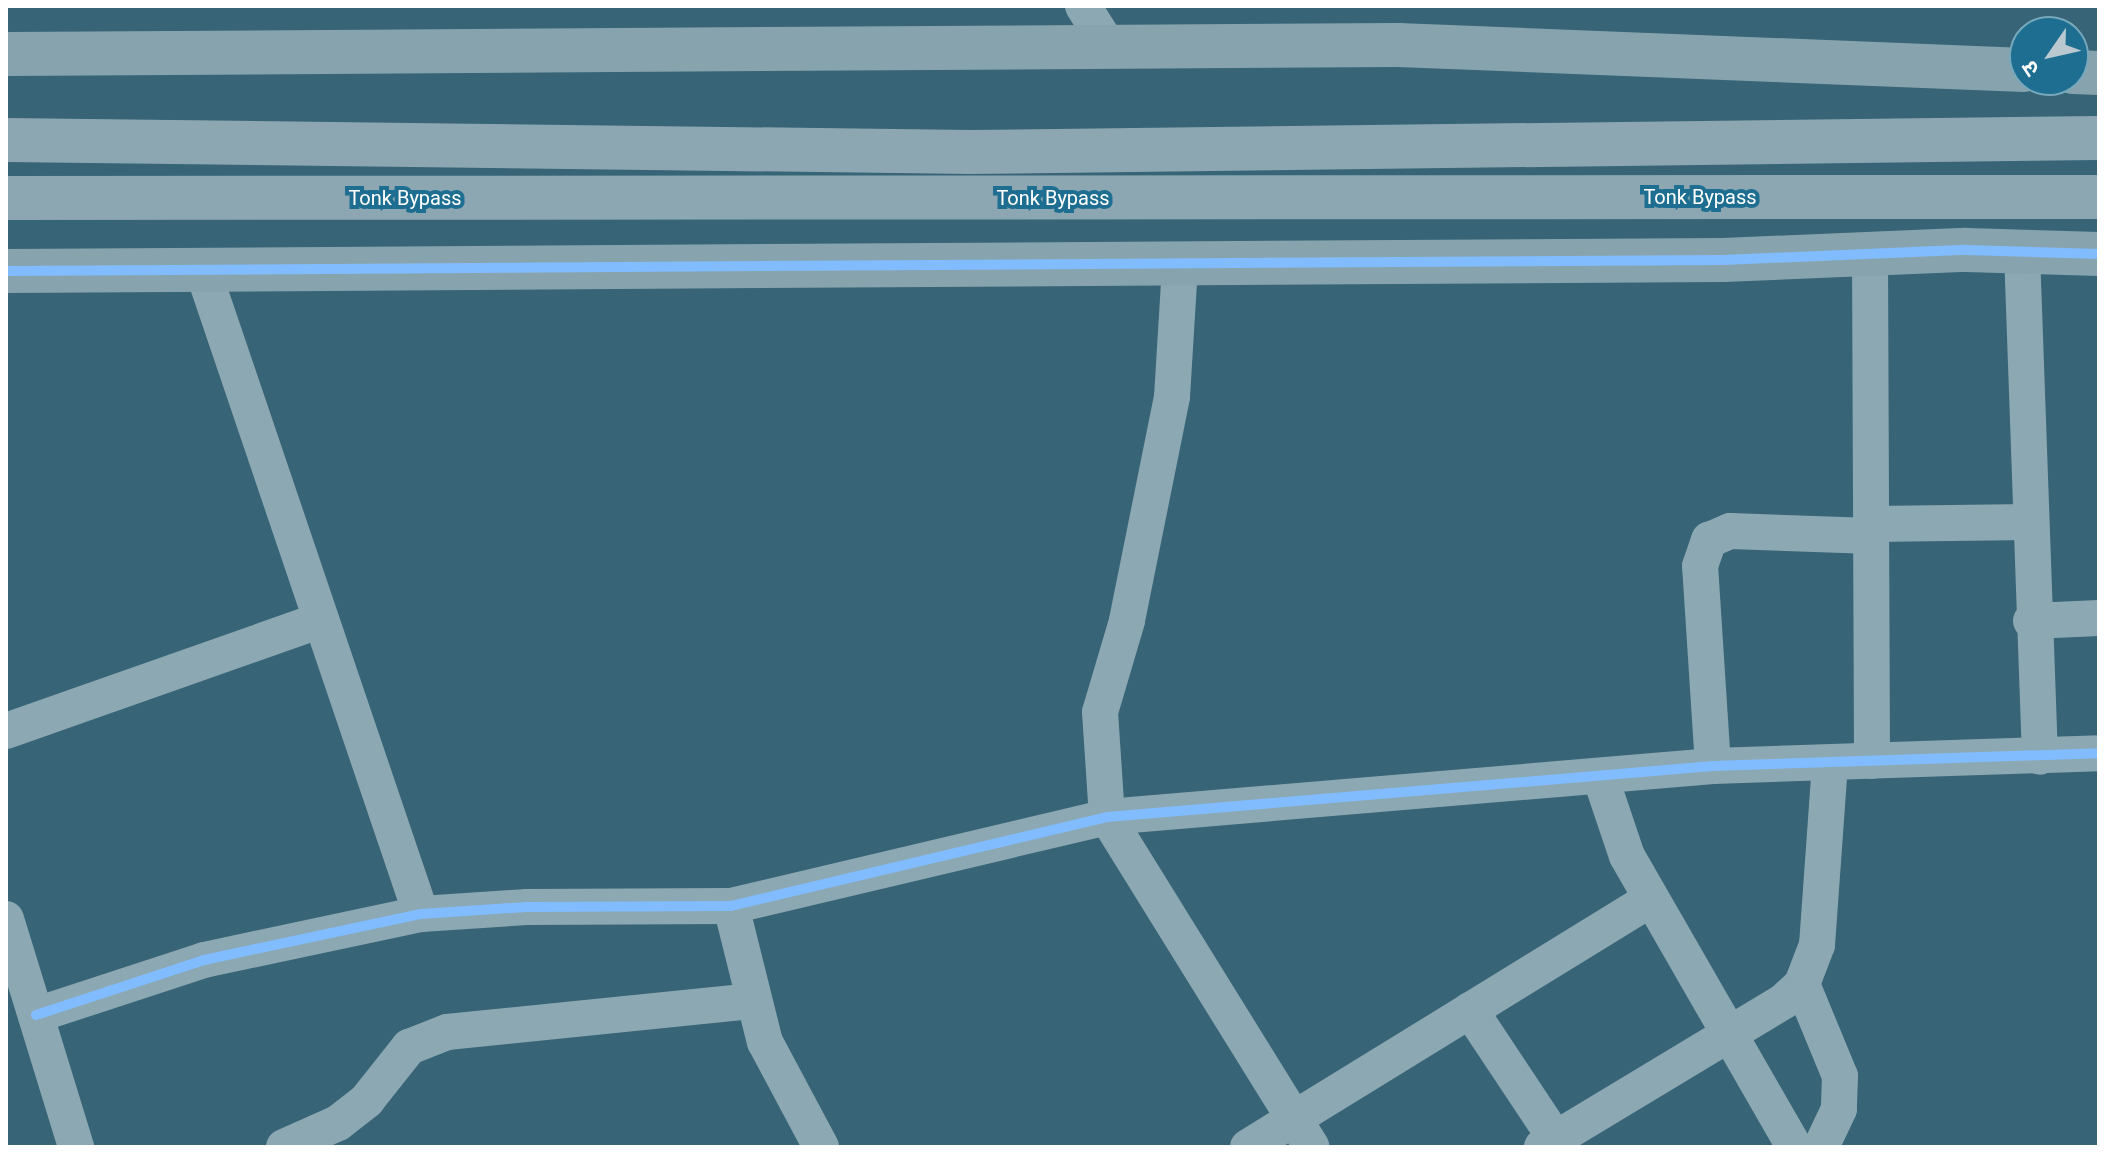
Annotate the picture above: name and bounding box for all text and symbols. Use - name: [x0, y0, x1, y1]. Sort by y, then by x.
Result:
- north arrow: [2009, 16, 2089, 96]
- text: उ: [2016, 56, 2044, 81]
- street label: Tonk Bypass: [1643, 185, 1757, 209]
- street label: Tonk Bypass: [348, 186, 462, 210]
- street label: Tonk Bypass: [996, 186, 1110, 210]

